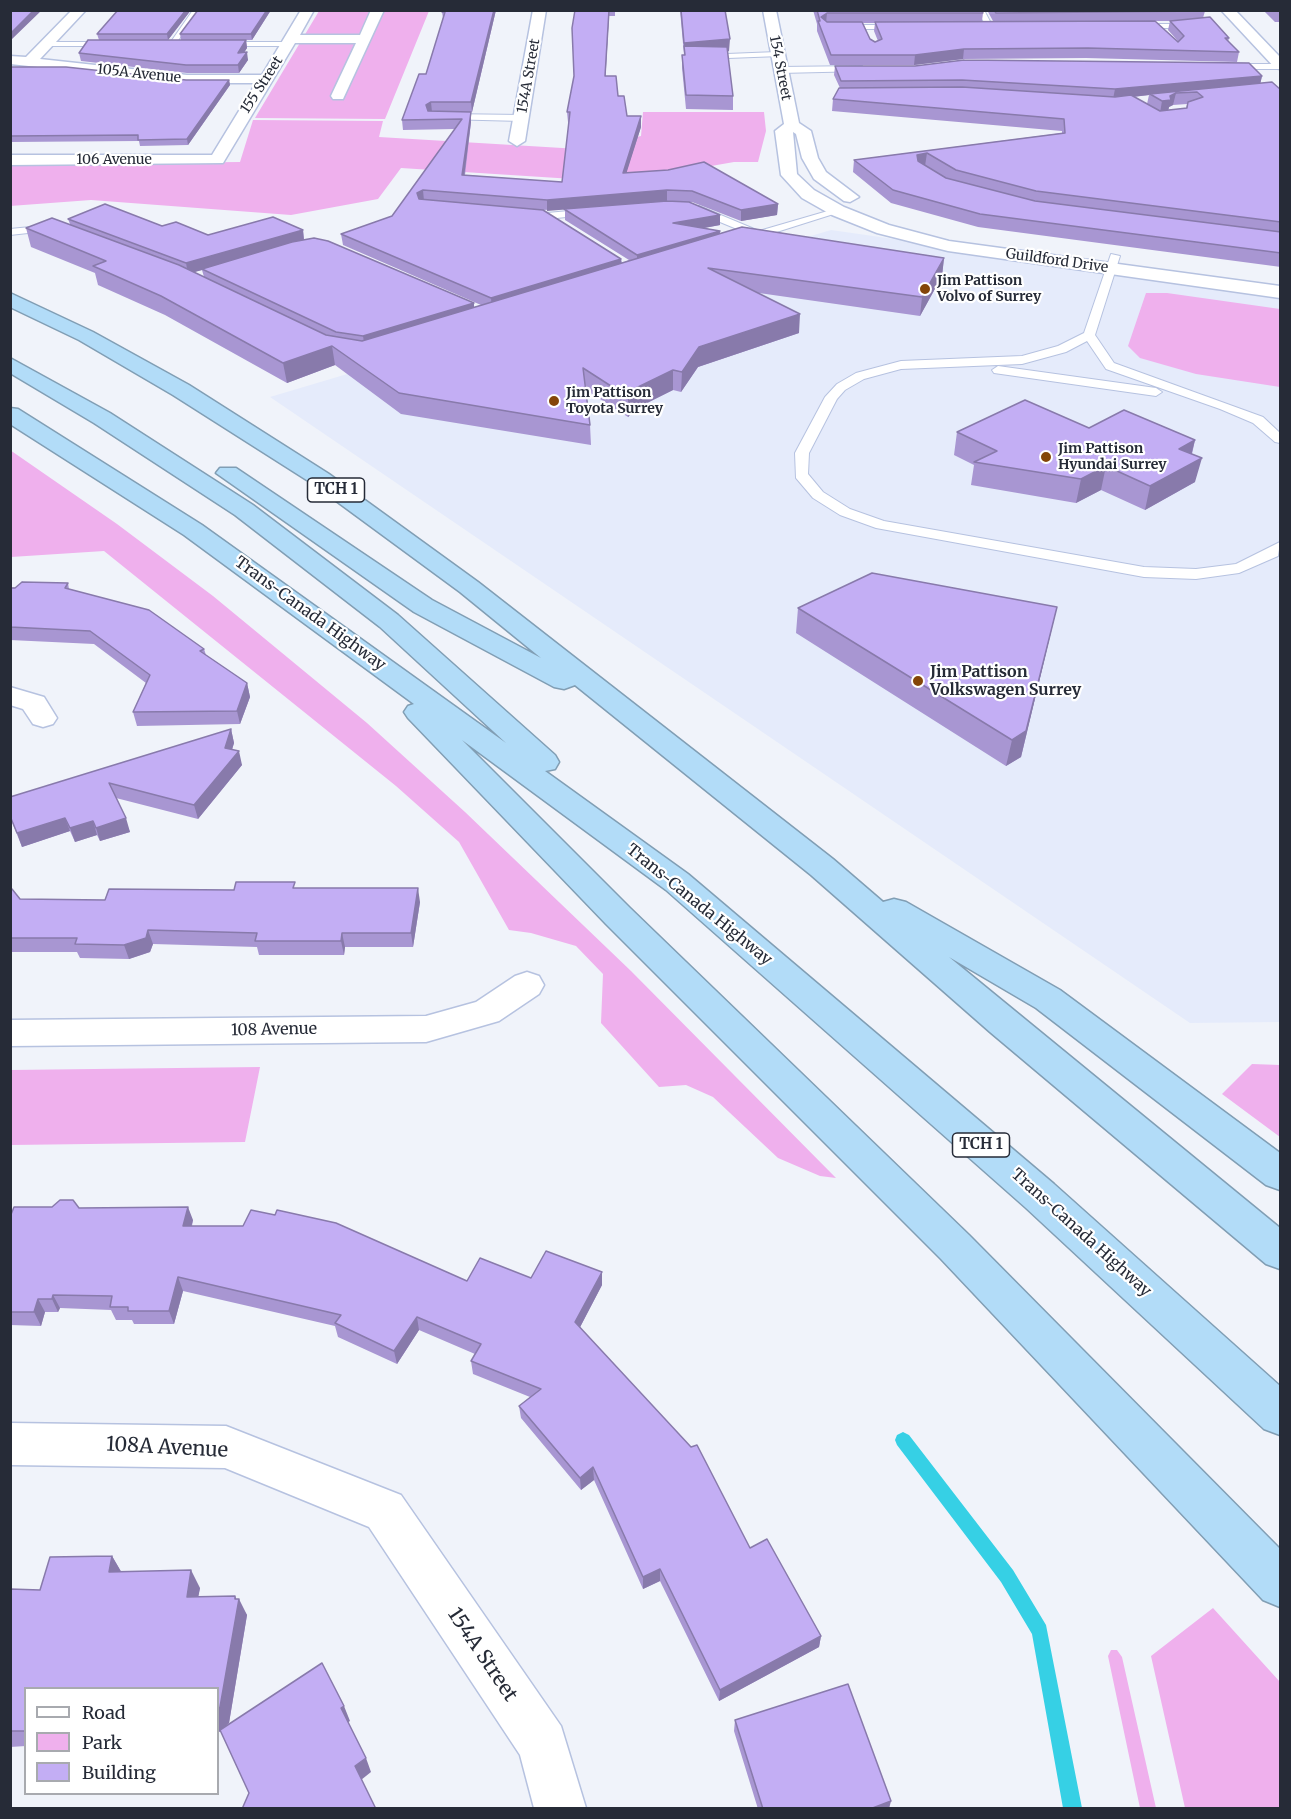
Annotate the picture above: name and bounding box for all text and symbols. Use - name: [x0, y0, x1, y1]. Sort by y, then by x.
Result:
- street label: 154 Street: [765, 34, 795, 102]
- street label: 154A Street: [514, 37, 544, 115]
- street label: 155 Street: [237, 53, 287, 117]
- street label: 105A Avenue: [96, 61, 182, 87]
- street label: 106 Avenue: [76, 152, 152, 168]
- street label: Guildford Drive: [1005, 245, 1109, 277]
- place label: Jim Pattison Volvo of Surrey: [937, 273, 1041, 306]
- marker: Jim Pattison Volvo of Surrey: [918, 282, 932, 296]
- place label: Jim Pattison Toyota Surrey: [566, 385, 663, 418]
- marker: Jim Pattison Toyota Surrey: [547, 394, 561, 408]
- place label: Jim Pattison Hyundai Surrey: [1058, 441, 1167, 473]
- marker: Jim Pattison Hyundai Surrey: [1039, 450, 1053, 464]
- road number: TCH 1: [308, 478, 364, 502]
- street label: Trans-Canada Highway: [231, 553, 389, 675]
- place label: Jim Pattison Volkswagen Surrey: [930, 662, 1081, 700]
- marker: Jim Pattison Volkswagen Surrey: [911, 674, 925, 688]
- street label: Trans-Canada Highway: [622, 840, 776, 970]
- street label: 108 Avenue: [231, 1020, 317, 1040]
- road number: TCH 1: [952, 1133, 1010, 1157]
- street label: Trans-Canada Highway: [1007, 1165, 1155, 1301]
- street label: 108A Avenue: [106, 1433, 228, 1463]
- street label: 154A Street: [442, 1604, 522, 1706]
- legend: [24, 1687, 219, 1795]
- text: Road: [82, 1701, 126, 1724]
- text: Park: [82, 1731, 122, 1754]
- text: Building: [82, 1761, 156, 1784]

